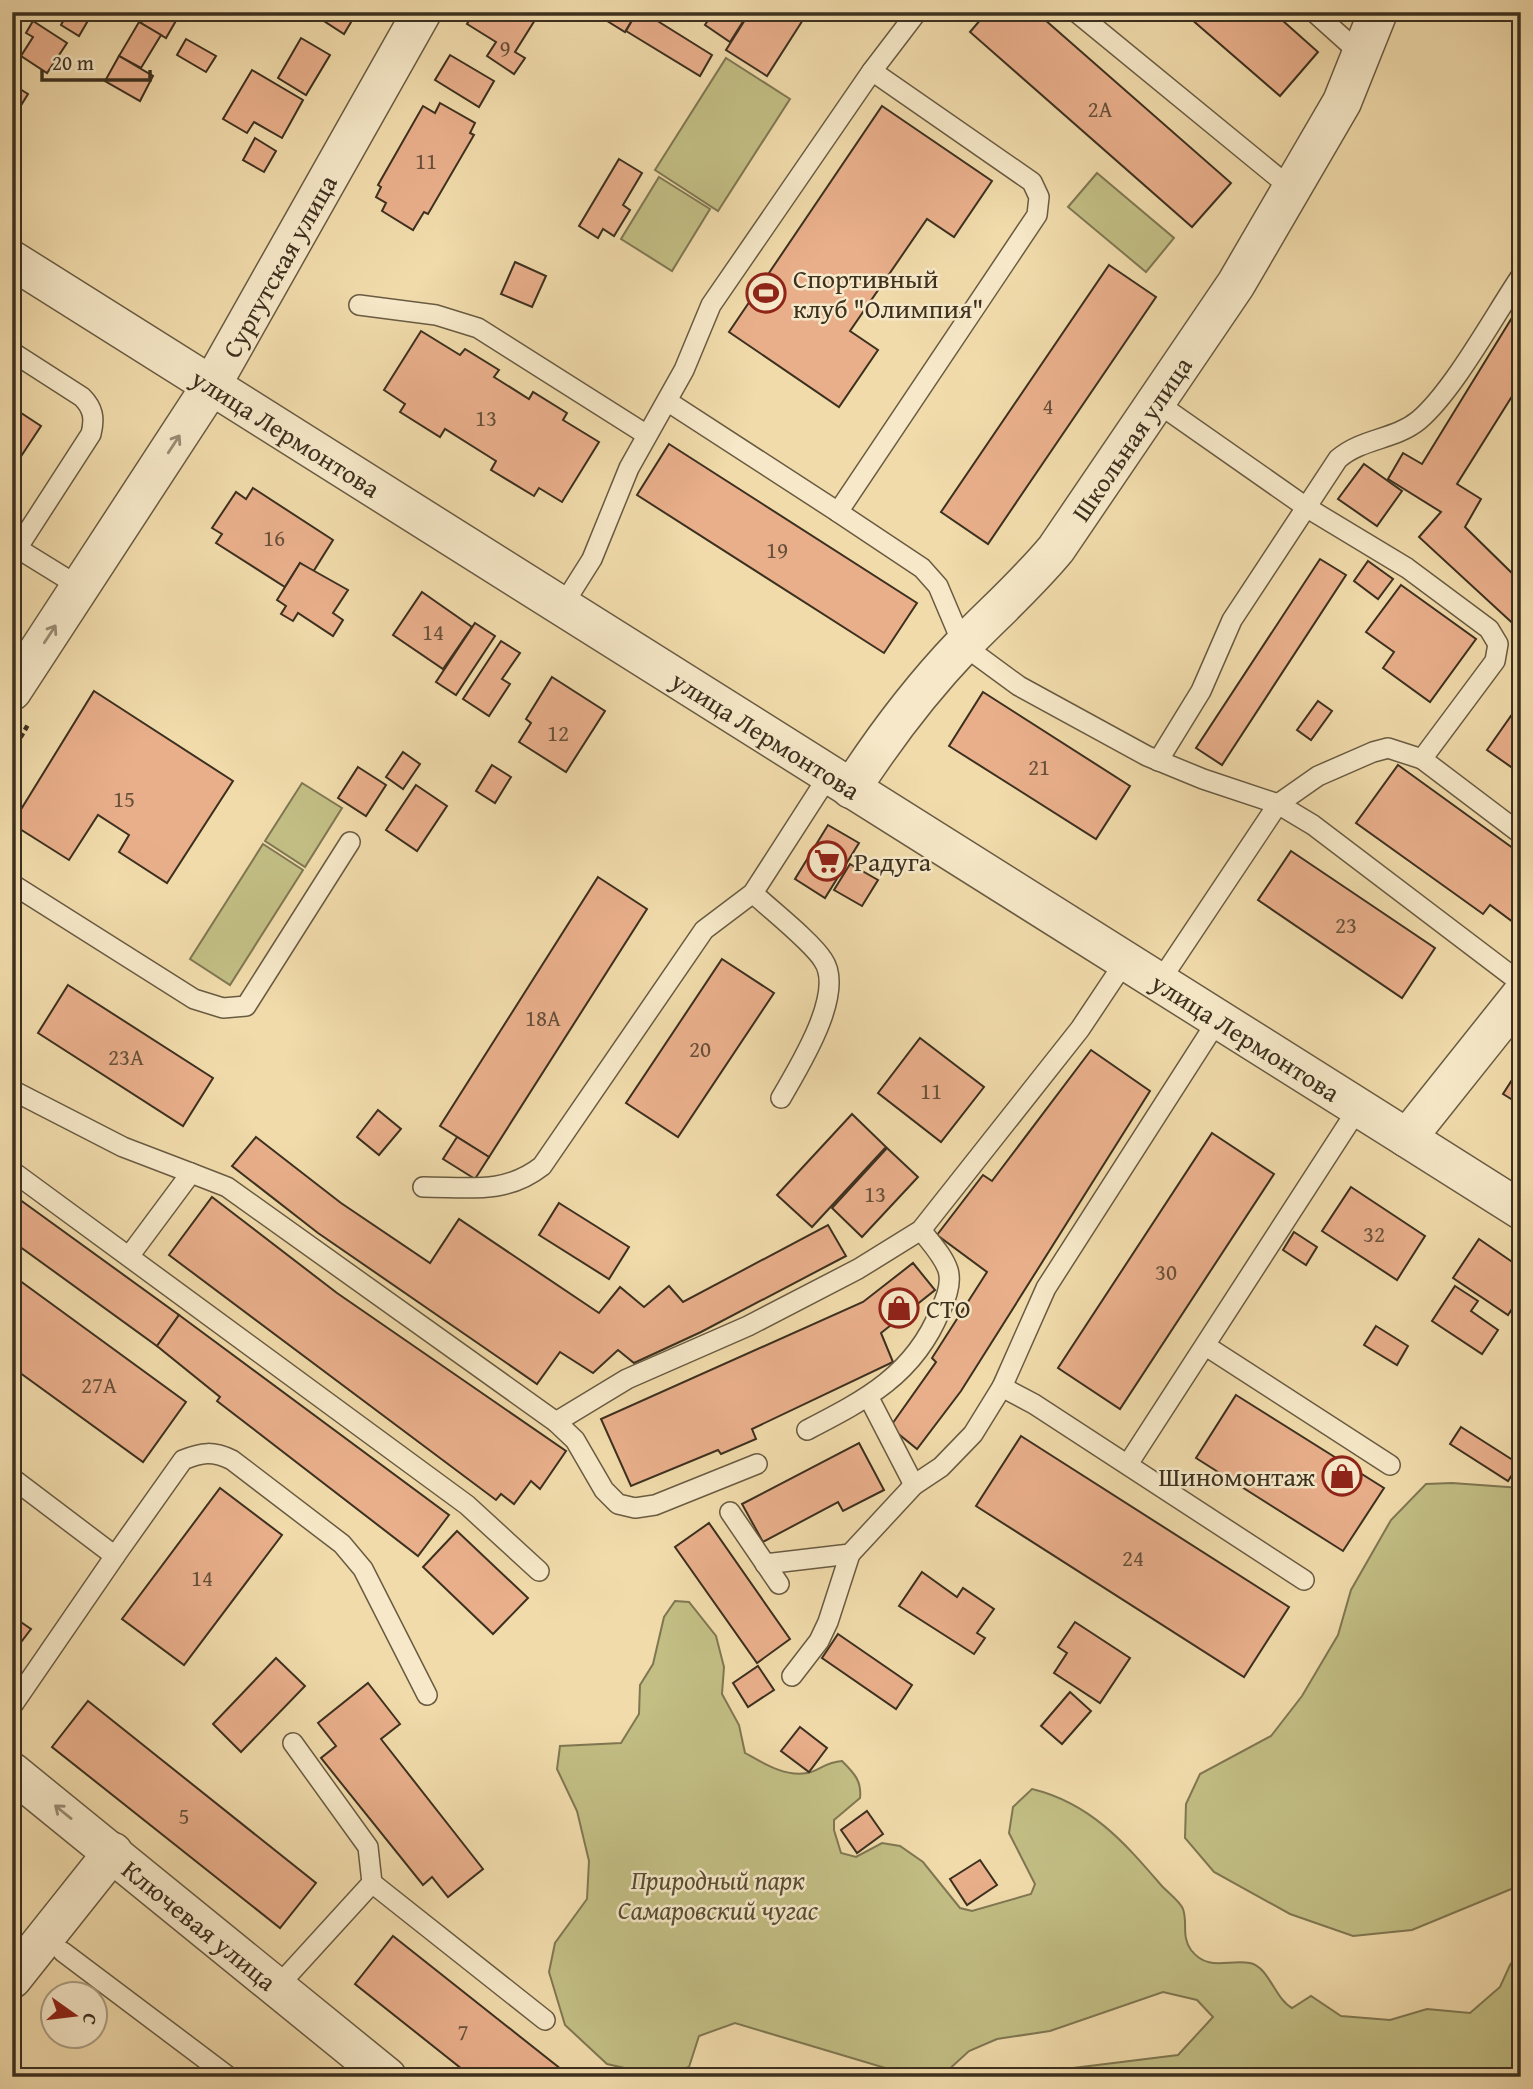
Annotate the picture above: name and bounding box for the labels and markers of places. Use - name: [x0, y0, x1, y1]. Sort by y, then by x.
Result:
- place label: Спортивный клуб "Олимпия": [793, 259, 983, 328]
- sports icon: Спортивный клуб "Олимпия": [745, 272, 787, 314]
- supermarket icon: Радуга: [806, 840, 848, 882]
- place label: Радуга: [854, 842, 932, 881]
- shop icon: СТО: [878, 1287, 920, 1329]
- place label: СТО: [926, 1289, 970, 1328]
- shop icon: Шиномонтаж: [1321, 1455, 1363, 1497]
- place label: Шиномонтаж: [1159, 1457, 1315, 1496]

